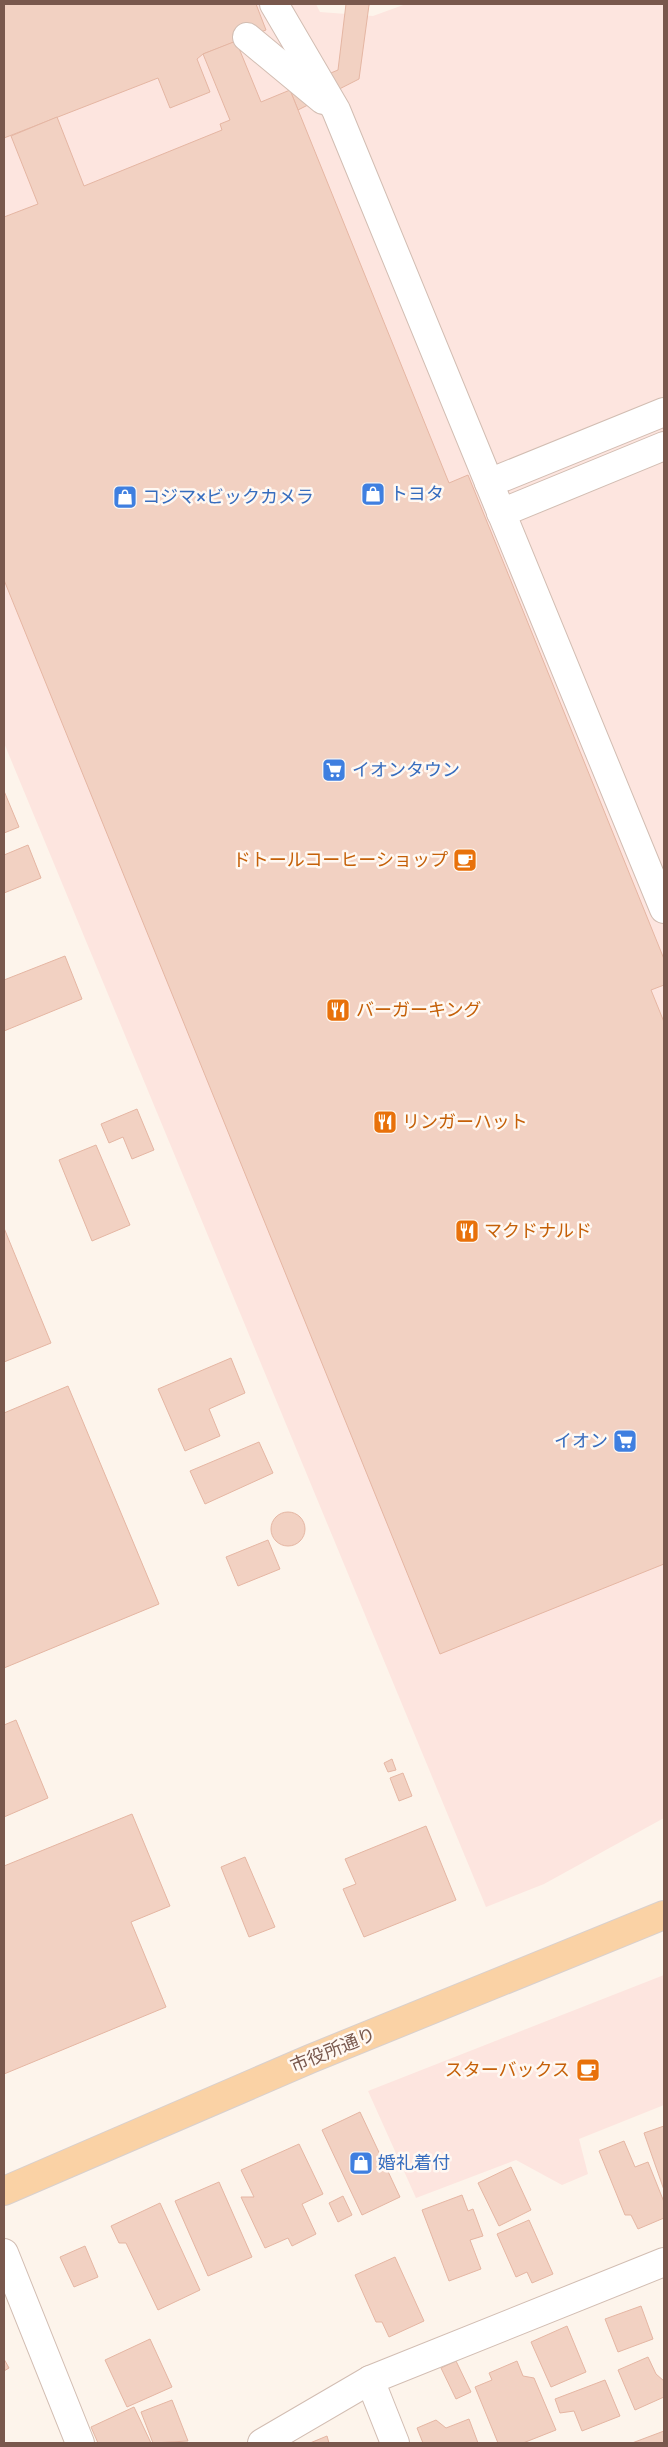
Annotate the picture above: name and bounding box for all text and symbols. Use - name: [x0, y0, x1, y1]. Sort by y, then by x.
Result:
- shop icon: トヨタ: [360, 481, 386, 507]
- place label: トヨタ: [390, 483, 444, 505]
- shop icon: コジマ×ビックカメラ: [112, 484, 138, 510]
- place label: コジマ×ビックカメラ: [142, 486, 314, 508]
- supermarket icon: イオンタウン: [321, 757, 347, 783]
- place label: イオンタウン: [352, 759, 460, 781]
- cafe icon: ドトールコーヒーショップ: [452, 847, 478, 873]
- place label: ドトールコーヒーショップ: [233, 849, 448, 871]
- restaurant icon: バーガーキング: [325, 997, 351, 1023]
- place label: バーガーキング: [356, 999, 481, 1021]
- restaurant icon: リンガーハット: [372, 1109, 398, 1135]
- place label: リンガーハット: [402, 1111, 528, 1133]
- restaurant icon: マクドナルド: [454, 1218, 480, 1244]
- place label: マクドナルド: [484, 1220, 592, 1242]
- supermarket icon: イオン: [612, 1428, 638, 1454]
- place label: イオン: [554, 1430, 608, 1452]
- street label: 市役所通り: [287, 2023, 379, 2077]
- cafe icon: スターバックス: [575, 2057, 601, 2083]
- place label: スターバックス: [445, 2059, 570, 2081]
- shop icon: 婚礼着付: [348, 2150, 374, 2176]
- place label: 婚礼着付: [378, 2152, 450, 2174]

